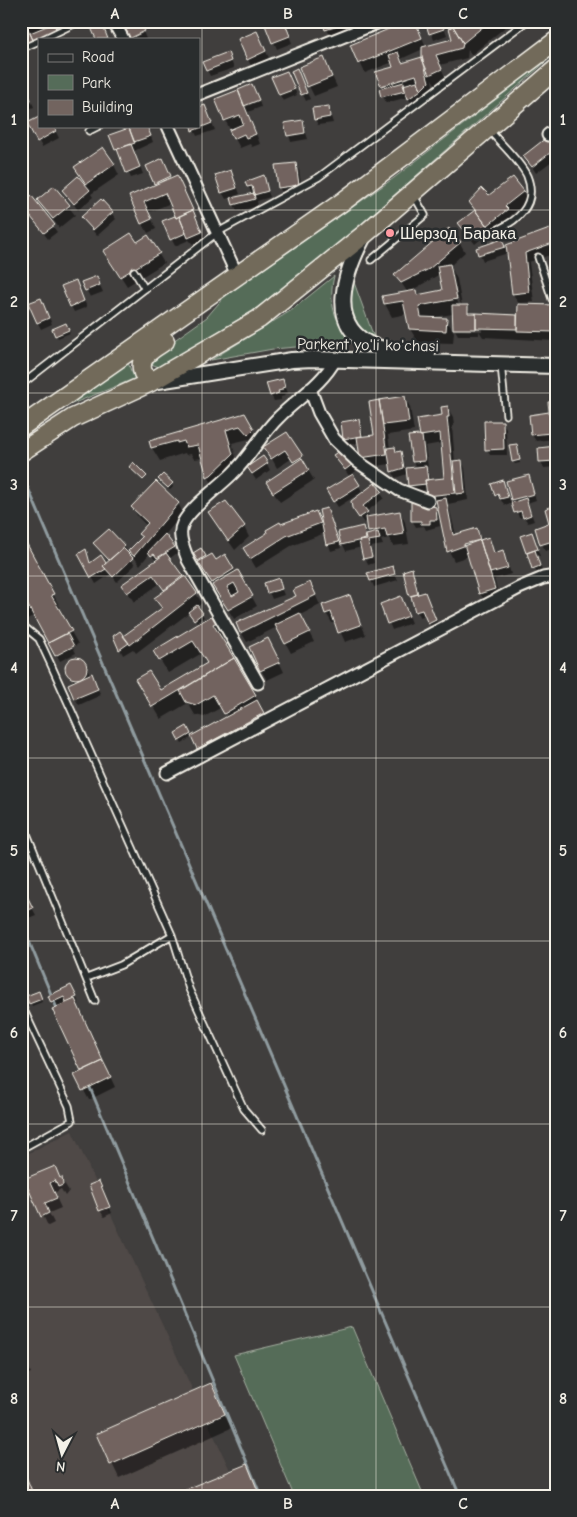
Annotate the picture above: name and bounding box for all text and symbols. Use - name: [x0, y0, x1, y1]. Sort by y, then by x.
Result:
- text: A: [111, 5, 120, 23]
- text: B: [283, 5, 293, 23]
- text: C: [458, 5, 468, 23]
- legend: [38, 38, 200, 128]
- text: Road: [82, 48, 114, 66]
- text: Park: [82, 74, 111, 92]
- text: Building: [82, 98, 133, 116]
- text: 1: [11, 111, 17, 129]
- text: 1: [560, 111, 566, 129]
- place label: Шерзод Барака: [400, 225, 516, 243]
- marker: Шерзод Барака: [384, 227, 396, 239]
- text: 2: [10, 293, 18, 311]
- text: 2: [559, 293, 567, 311]
- street label: Parkent yo'li ko'chasi: [297, 335, 439, 355]
- text: 3: [10, 476, 18, 494]
- text: 3: [559, 476, 567, 494]
- text: 4: [10, 659, 18, 677]
- text: 4: [559, 659, 567, 677]
- text: 5: [10, 842, 18, 860]
- text: 5: [559, 842, 567, 860]
- text: 6: [10, 1024, 18, 1042]
- text: 6: [559, 1024, 567, 1042]
- text: 7: [10, 1207, 18, 1225]
- text: 7: [559, 1207, 567, 1225]
- text: 8: [10, 1390, 18, 1408]
- text: 8: [559, 1390, 567, 1408]
- north arrow: [38, 1430, 88, 1480]
- text: N: [55, 1458, 66, 1475]
- text: A: [111, 1495, 120, 1513]
- text: B: [283, 1495, 293, 1513]
- text: C: [458, 1495, 468, 1513]

